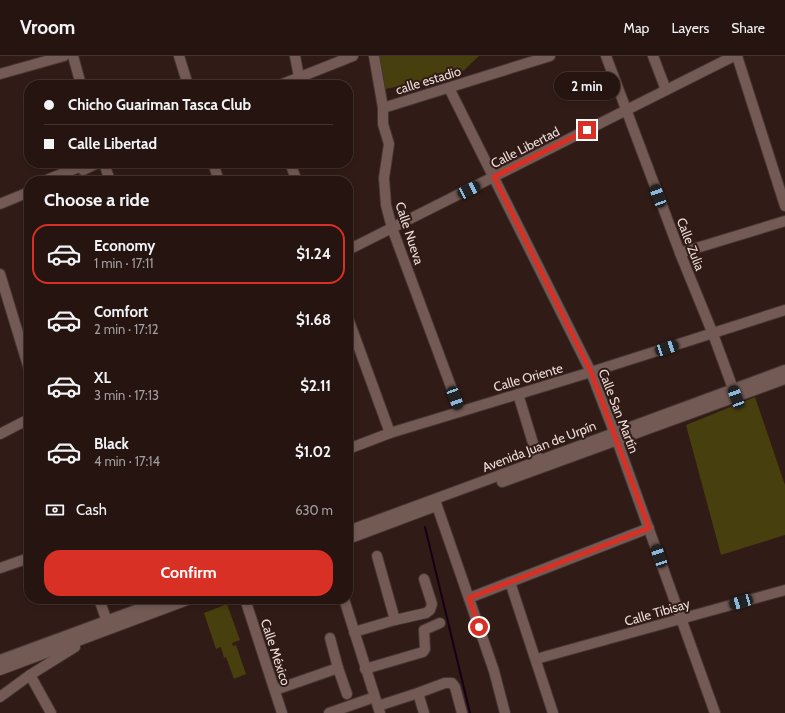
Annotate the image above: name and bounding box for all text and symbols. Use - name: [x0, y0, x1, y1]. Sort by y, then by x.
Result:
- text: Vroom: [20, 16, 75, 39]
- text: Map: [624, 19, 649, 37]
- text: Layers: [671, 19, 709, 37]
- text: Share: [731, 19, 765, 37]
- street label: calle estadio: [393, 62, 463, 98]
- callout: 2 min: [554, 72, 620, 100]
- text: 2 min: [571, 78, 603, 94]
- text: Chicho Guariman Tasca Club: [68, 96, 251, 114]
- route end: [578, 121, 596, 139]
- street label: Calle Libertad: [488, 123, 562, 171]
- text: Calle Libertad: [68, 135, 157, 153]
- car: [456, 179, 482, 201]
- car: [648, 183, 668, 209]
- text: Choose a ride: [44, 189, 149, 211]
- street label: Calle Nueva: [392, 200, 428, 267]
- street label: Calle Zulia: [674, 215, 709, 273]
- icon: car: [46, 236, 82, 272]
- text: Economy: [94, 237, 155, 255]
- text: $1.24: [296, 245, 331, 263]
- text: 1 min · 17:11: [94, 255, 154, 271]
- icon: car: [46, 302, 82, 338]
- text: Comfort: [94, 303, 148, 321]
- text: $1.68: [296, 311, 331, 329]
- text: 2 min · 17:12: [94, 321, 159, 337]
- car: [654, 339, 680, 357]
- street label: Calle Oriente: [491, 359, 565, 395]
- street label: Calle San Martín: [596, 367, 642, 455]
- icon: car: [46, 368, 82, 404]
- text: XL: [94, 369, 111, 387]
- text: $2.11: [300, 377, 331, 395]
- car: [726, 384, 746, 410]
- car: [445, 385, 465, 411]
- text: 3 min · 17:13: [94, 387, 159, 403]
- street label: Avenida Juan de Urpín: [480, 417, 598, 475]
- icon: car: [46, 434, 82, 470]
- text: Black: [94, 435, 129, 453]
- text: $1.02: [295, 443, 331, 461]
- text: 4 min · 17:14: [94, 453, 160, 469]
- icon: cash: [44, 499, 66, 521]
- text: Cash: [76, 501, 107, 519]
- text: 630 m: [295, 502, 333, 518]
- car: [649, 543, 669, 569]
- button: Confirm: [44, 550, 333, 596]
- car: [728, 593, 754, 611]
- street label: Calle Tibisay: [622, 595, 692, 629]
- street label: Calle México: [258, 617, 294, 687]
- route start: [470, 618, 488, 636]

